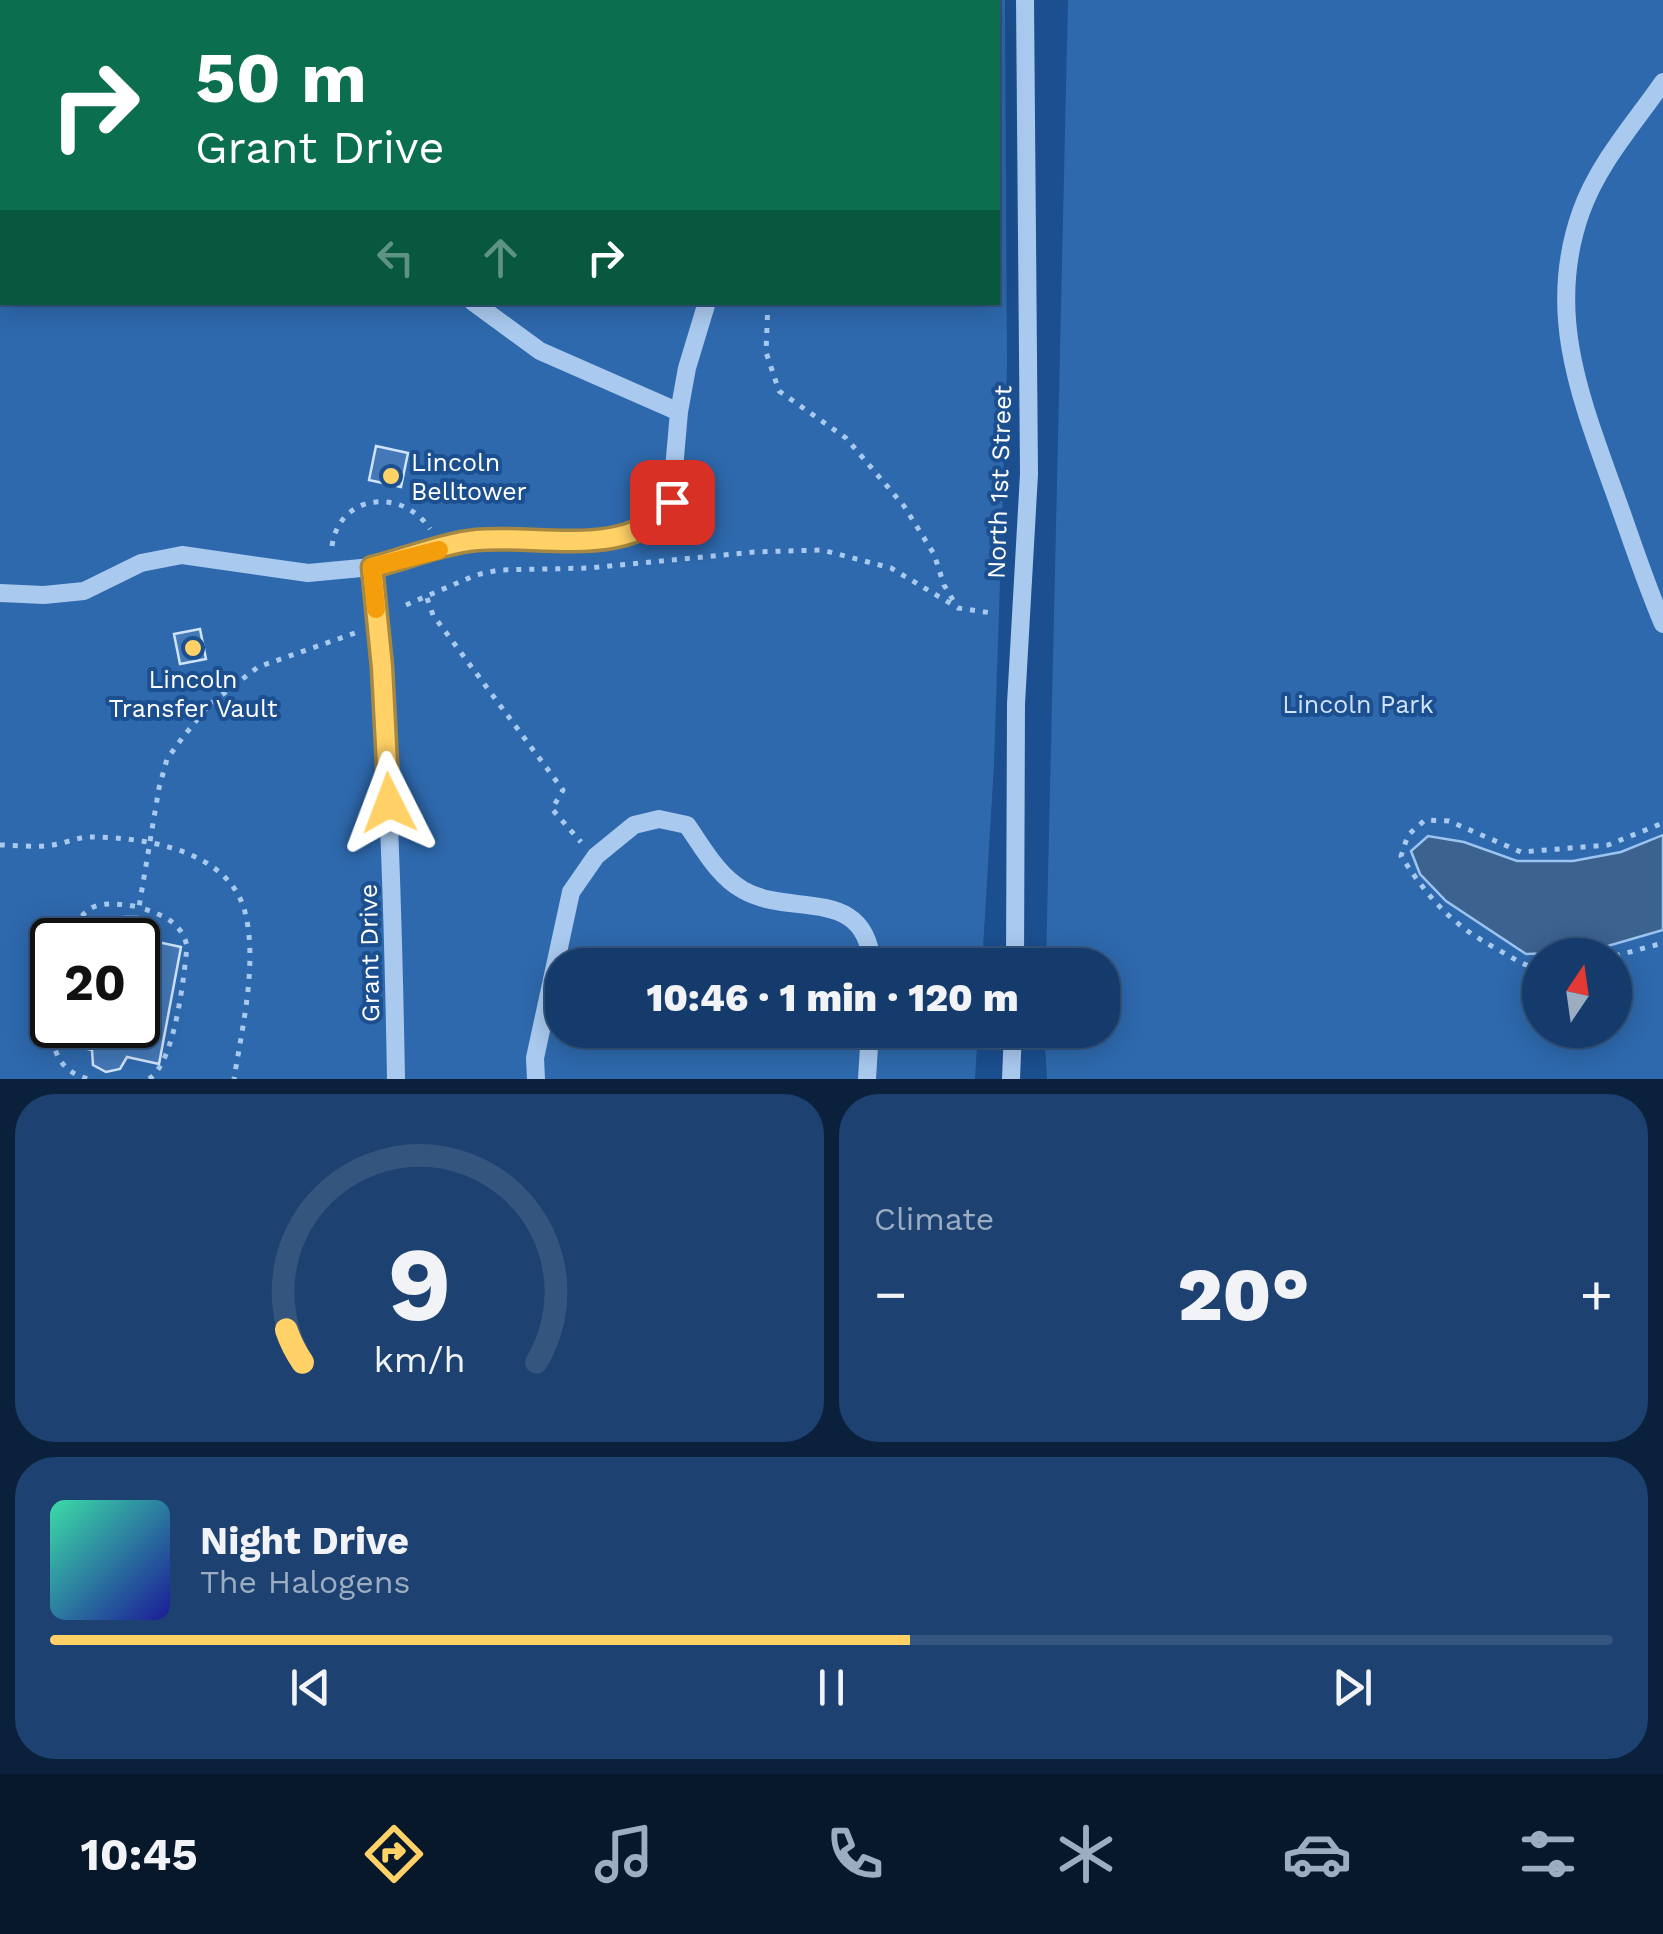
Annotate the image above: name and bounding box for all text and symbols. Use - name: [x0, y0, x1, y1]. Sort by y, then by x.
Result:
- text: 50 m: [195, 37, 367, 119]
- icon: right: [30, 40, 160, 170]
- text: Grant Drive: [195, 121, 444, 174]
- icon: left: [368, 230, 423, 285]
- icon: ahead: [473, 230, 528, 285]
- icon: right: [578, 230, 633, 285]
- street label: North 1st Street: [982, 384, 1017, 579]
- place label: Lincoln Belltower: [411, 448, 527, 506]
- pin: [630, 460, 715, 545]
- marker: Lincoln Belltower: [380, 465, 402, 487]
- icon: arrive: [645, 475, 700, 530]
- marker: Lincoln Transfer Vault: [182, 637, 204, 659]
- place label: Lincoln Transfer Vault: [108, 665, 278, 723]
- park label: Lincoln Park: [1282, 690, 1434, 719]
- position arrow: [337, 751, 441, 855]
- street label: Grant Drive: [354, 883, 385, 1023]
- speed limit sign: 20: [30, 918, 160, 1048]
- north arrow: [1522, 938, 1632, 1048]
- map controls: [1522, 938, 1632, 1048]
- text: 10:46 · 1 min · 120 m: [646, 976, 1019, 1020]
- text: Climate: [874, 1200, 994, 1238]
- text: 9: [387, 1223, 452, 1345]
- text: 20°: [1177, 1250, 1310, 1338]
- text: −: [874, 1262, 907, 1326]
- text: +: [1580, 1262, 1613, 1326]
- text: km/h: [373, 1339, 466, 1381]
- text: Night Drive: [200, 1519, 409, 1563]
- text: The Halogens: [200, 1563, 410, 1601]
- icon: previous: [283, 1660, 338, 1715]
- icon: pause: [804, 1660, 859, 1715]
- icon: next: [1325, 1660, 1380, 1715]
- icon: directions: [359, 1819, 429, 1889]
- icon: music: [589, 1819, 659, 1889]
- icon: phone: [820, 1819, 890, 1889]
- icon: climate: [1051, 1819, 1121, 1889]
- icon: car: [1282, 1819, 1352, 1889]
- icon: filters: [1513, 1819, 1583, 1889]
- text: 10:45: [80, 1828, 198, 1881]

